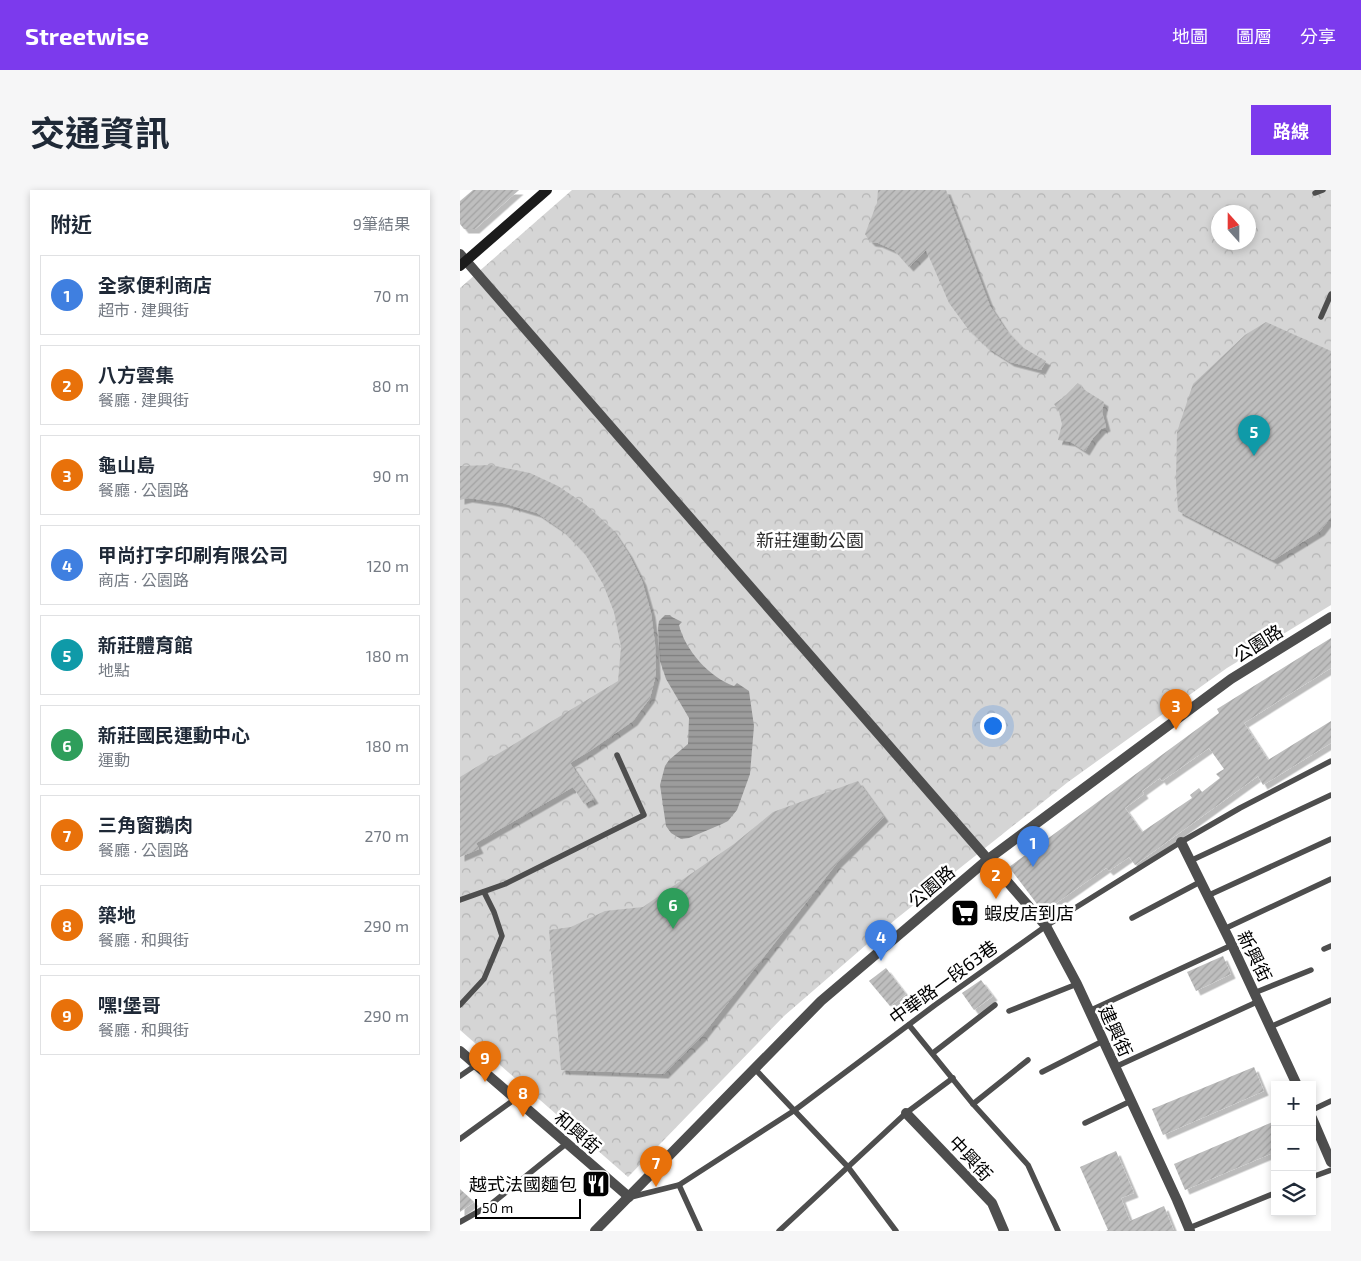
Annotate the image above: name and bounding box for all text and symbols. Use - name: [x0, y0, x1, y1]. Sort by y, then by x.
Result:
- text: Streetwise: [25, 21, 149, 50]
- text: 地圖: [1172, 25, 1208, 47]
- text: 圖層: [1236, 25, 1272, 47]
- text: 分享: [1300, 25, 1336, 47]
- button: 路線: [1251, 105, 1331, 155]
- text: 交通資訊: [30, 111, 170, 153]
- north arrow: [1211, 205, 1256, 250]
- text: 附近: [50, 211, 92, 236]
- text: 9筆結果: [353, 214, 410, 233]
- text: 全家便利商店: [98, 273, 212, 296]
- text: 1: [64, 286, 70, 305]
- text: 70 m: [374, 286, 409, 305]
- text: 超市 · 建興街: [98, 300, 189, 319]
- text: 八方雲集: [98, 363, 174, 386]
- text: 2: [62, 376, 72, 395]
- text: 80 m: [372, 376, 409, 395]
- text: 餐廳 · 建興街: [98, 390, 189, 409]
- pin: 5: [1238, 415, 1270, 456]
- text: 龜山島: [98, 453, 155, 476]
- text: 3: [62, 466, 72, 485]
- text: 90 m: [373, 466, 409, 485]
- text: 餐廳 · 公園路: [98, 480, 189, 499]
- park label: 新莊運動公園: [756, 529, 864, 551]
- text: 甲尚打字印刷有限公司: [98, 543, 288, 566]
- text: 4: [62, 556, 72, 575]
- text: 120 m: [366, 556, 409, 575]
- text: 商店 · 公園路: [98, 570, 189, 589]
- street label: 公園路: [1229, 619, 1287, 667]
- text: 新莊體育館: [98, 633, 193, 656]
- text: 5: [63, 646, 71, 665]
- text: 180 m: [366, 646, 409, 665]
- text: 地點: [98, 660, 130, 679]
- pin: 3: [1160, 689, 1192, 730]
- your location: [980, 713, 1006, 739]
- text: 新莊國民運動中心: [98, 723, 250, 746]
- text: 6: [62, 736, 72, 755]
- text: 180 m: [366, 736, 409, 755]
- text: 運動: [98, 750, 130, 769]
- text: 三角窗鵝肉: [98, 813, 193, 836]
- text: 7: [63, 826, 71, 845]
- text: 270 m: [365, 826, 409, 845]
- pin: 1: [1017, 826, 1049, 867]
- text: 餐廳 · 公園路: [98, 840, 189, 859]
- pin: 2: [980, 858, 1012, 899]
- street label: 公園路: [903, 860, 959, 912]
- pin: 6: [657, 888, 689, 929]
- supermarket icon: 蝦皮店到店: [950, 898, 980, 928]
- place label: 蝦皮店到店: [984, 902, 1074, 924]
- text: 築地: [98, 903, 136, 926]
- text: 8: [62, 916, 72, 935]
- text: 290 m: [364, 916, 409, 935]
- pin: 4: [865, 920, 897, 961]
- street label: 新興街: [1233, 927, 1277, 985]
- text: 餐廳 · 和興街: [98, 930, 189, 949]
- street label: 中華路一段63巷: [885, 935, 1001, 1029]
- text: 嘿!堡哥: [98, 993, 161, 1016]
- street label: 建興街: [1095, 1002, 1137, 1060]
- text: 9: [62, 1006, 72, 1025]
- text: 290 m: [364, 1006, 409, 1025]
- text: 餐廳 · 和興街: [98, 1020, 189, 1039]
- pin: 9: [469, 1041, 501, 1082]
- pin: 8: [507, 1076, 539, 1117]
- map controls: [1271, 1081, 1316, 1216]
- button: +: [1271, 1081, 1316, 1126]
- street label: 和興街: [550, 1106, 606, 1158]
- button: −: [1271, 1126, 1316, 1171]
- street label: 中興街: [945, 1131, 997, 1185]
- pin: 7: [640, 1146, 672, 1187]
- restaurant icon: 越式法國麵包: [581, 1169, 611, 1199]
- button: layers: [1271, 1171, 1316, 1216]
- place label: 越式法國麵包: [469, 1173, 577, 1195]
- scale bar: [475, 1196, 581, 1219]
- text: 50 m: [482, 1199, 513, 1216]

